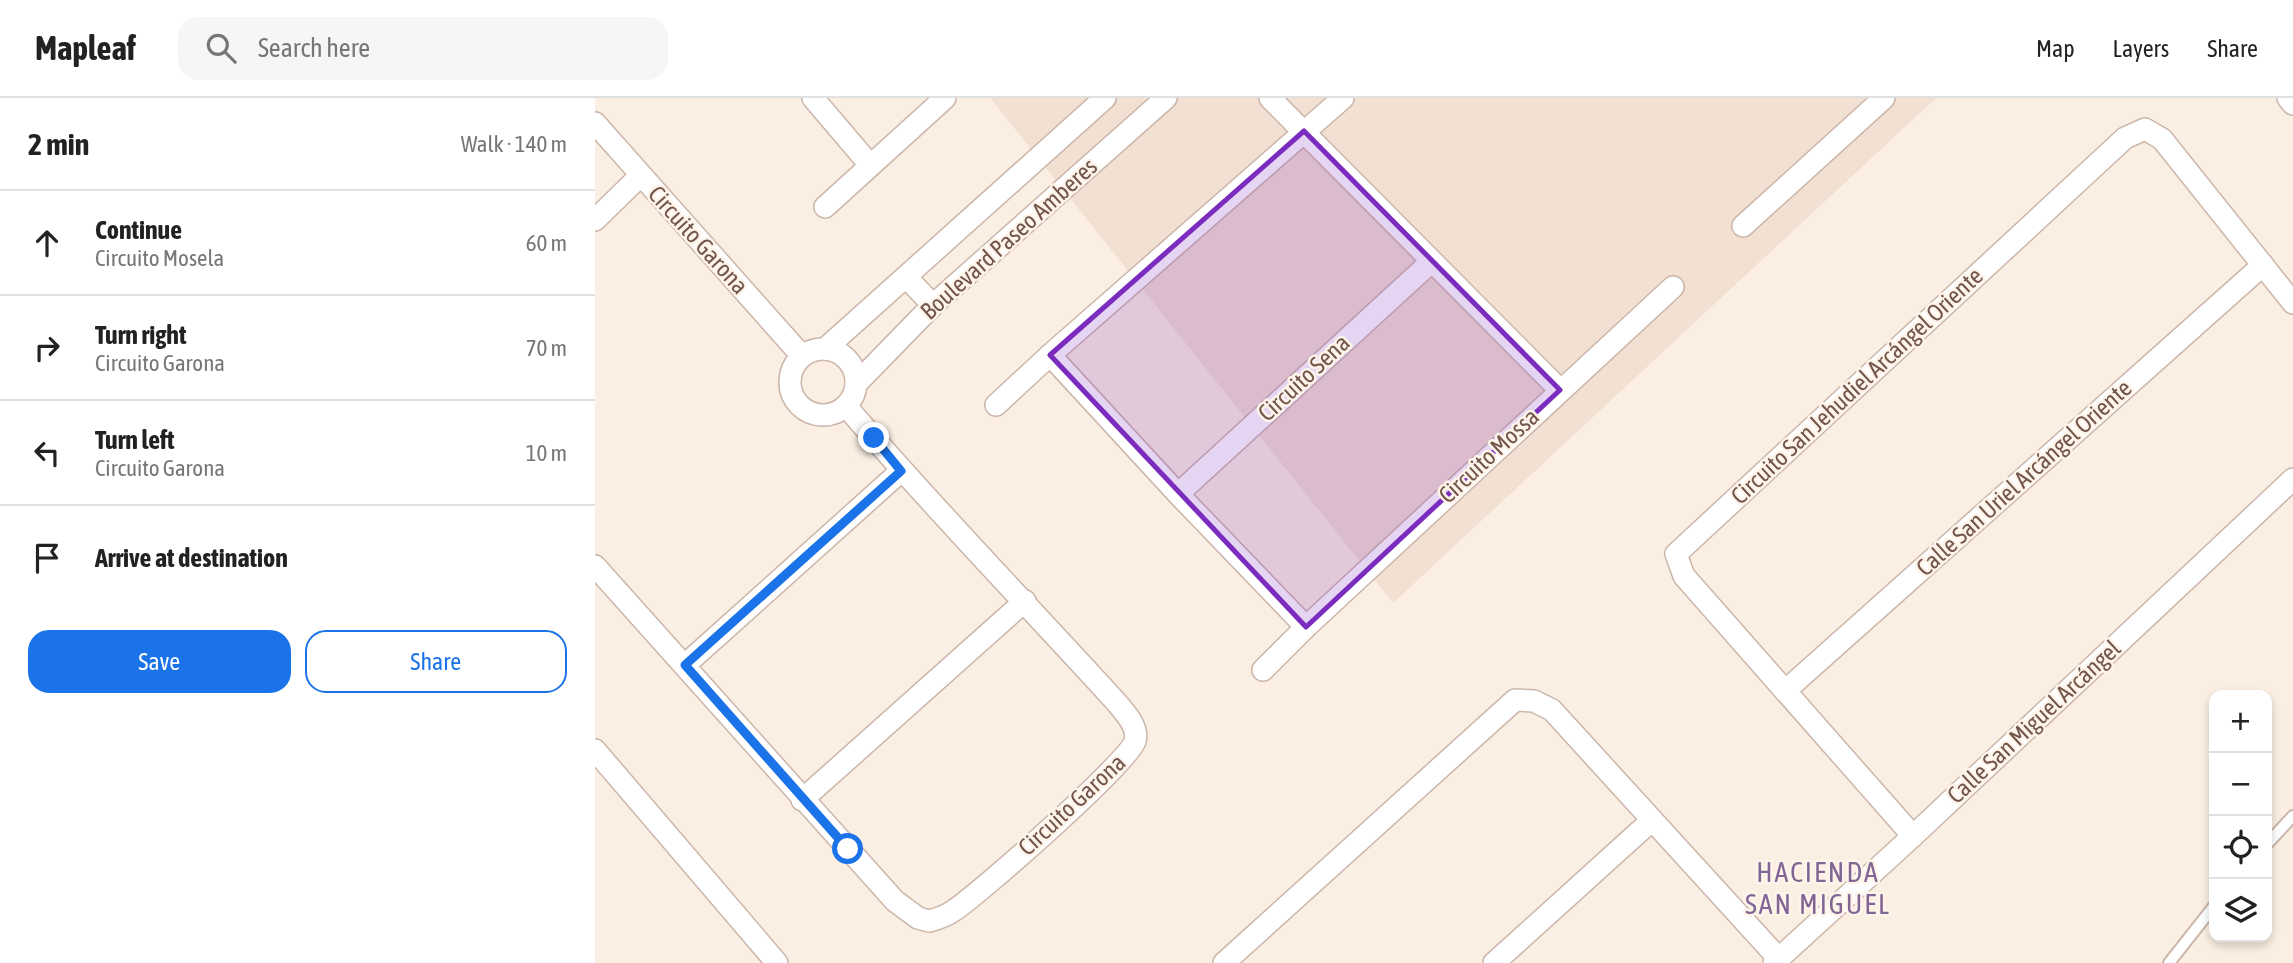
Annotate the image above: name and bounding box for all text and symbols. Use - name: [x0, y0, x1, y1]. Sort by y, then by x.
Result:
- search box: [178, 17, 668, 80]
- text: Mapleaf: [35, 29, 136, 67]
- icon: search: [202, 29, 240, 67]
- text: Search here: [258, 33, 370, 63]
- text: Map: [2036, 35, 2075, 62]
- text: Layers: [2113, 35, 2169, 62]
- text: Share: [2207, 35, 2258, 62]
- text: 2 min: [28, 127, 89, 161]
- text: Walk · 140 m: [461, 131, 567, 157]
- street label: Boulevard Paseo Amberes: [915, 152, 1102, 325]
- street label: Circuito Garona: [643, 180, 754, 299]
- text: Continue: [95, 215, 182, 245]
- icon: ahead: [28, 224, 66, 262]
- text: 60 m: [526, 230, 567, 256]
- text: Circuito Mosela: [95, 245, 224, 271]
- street label: Circuito San Jehudiel Arcángel Oriente: [1725, 262, 1988, 509]
- text: Turn right: [95, 320, 186, 350]
- icon: right: [28, 329, 66, 367]
- street label: Circuito Sena: [1253, 329, 1355, 427]
- text: 70 m: [526, 335, 567, 361]
- text: Circuito Garona: [95, 350, 225, 376]
- street label: Calle San Uriel Arcángel Oriente: [1911, 374, 2137, 581]
- street label: Circuito Mossa: [1433, 403, 1544, 509]
- route end: [858, 422, 889, 453]
- text: Turn left: [95, 425, 175, 455]
- icon: left: [28, 434, 66, 472]
- text: 10 m: [526, 440, 567, 466]
- text: Circuito Garona: [95, 455, 225, 481]
- icon: arrive: [28, 539, 66, 577]
- text: Arrive at destination: [95, 543, 288, 573]
- button: Save: [28, 630, 291, 693]
- button: Share: [305, 630, 567, 693]
- street label: Calle San Miguel Arcángel: [1942, 634, 2126, 809]
- map controls: [2209, 690, 2272, 942]
- button: +: [2209, 690, 2272, 753]
- street label: Circuito Garona: [1013, 748, 1130, 861]
- button: −: [2209, 753, 2272, 816]
- button: locate: [2209, 816, 2272, 879]
- route start: [832, 833, 863, 864]
- district label: HACIENDA SAN MIGUEL: [1745, 856, 1891, 920]
- button: layers: [2209, 879, 2272, 942]

